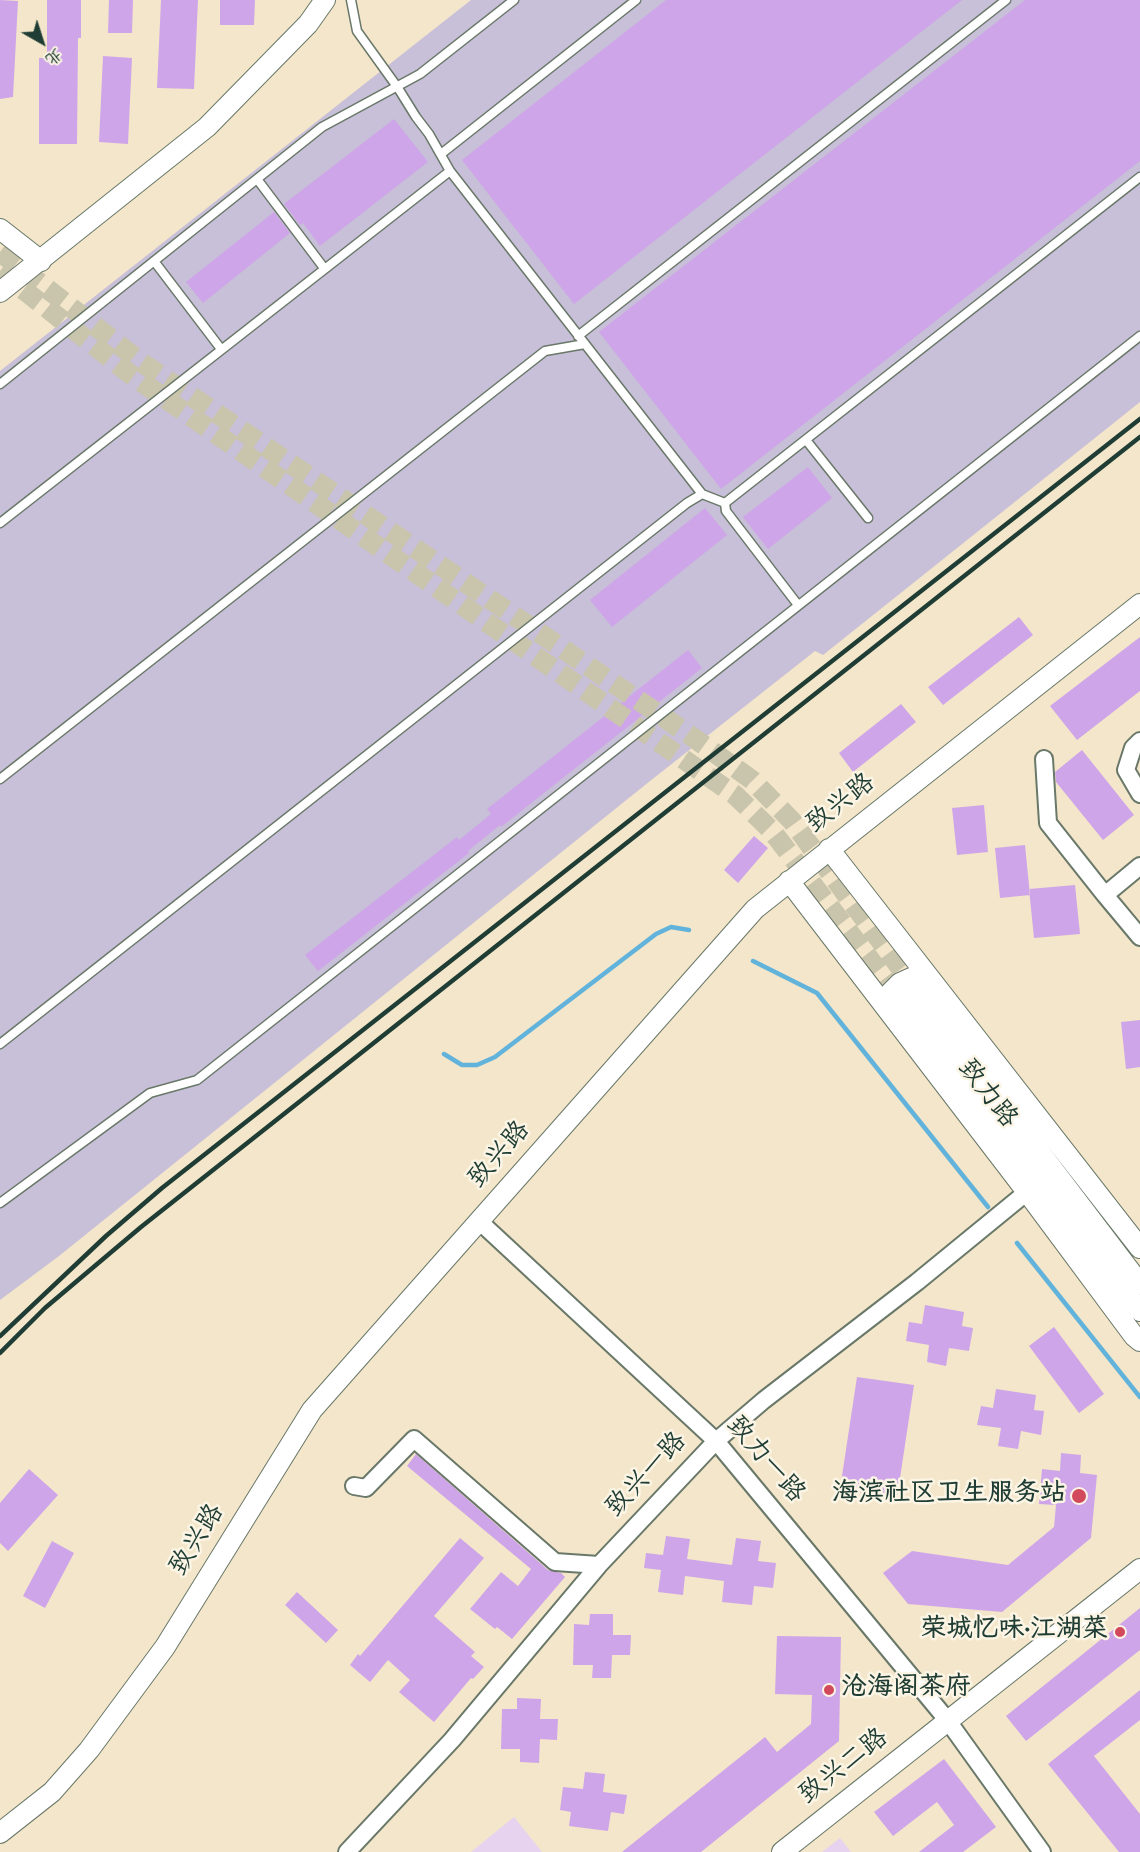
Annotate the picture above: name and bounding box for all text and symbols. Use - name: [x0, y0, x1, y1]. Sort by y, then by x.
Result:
- north arrow: [12, 12, 72, 72]
- text: 北: [40, 42, 67, 70]
- street label: 致兴路: [802, 769, 882, 841]
- street label: 致力路: [950, 1055, 1022, 1135]
- street label: 致兴路: [464, 1116, 538, 1196]
- street label: 致力一路: [718, 1412, 810, 1510]
- street label: 致兴一路: [601, 1427, 695, 1525]
- place label: 海滨社区卫生服务站: [832, 1480, 1066, 1512]
- marker: 海滨社区卫生服务站: [1070, 1487, 1088, 1505]
- street label: 致兴路: [165, 1500, 233, 1582]
- place label: 荣城忆味·江湖菜: [920, 1616, 1108, 1648]
- marker: 荣城忆味·江湖菜: [1113, 1625, 1127, 1639]
- place label: 沧海阁茶府: [841, 1674, 971, 1706]
- marker: 沧海阁茶府: [822, 1683, 836, 1697]
- street label: 致兴二路: [794, 1724, 896, 1812]

